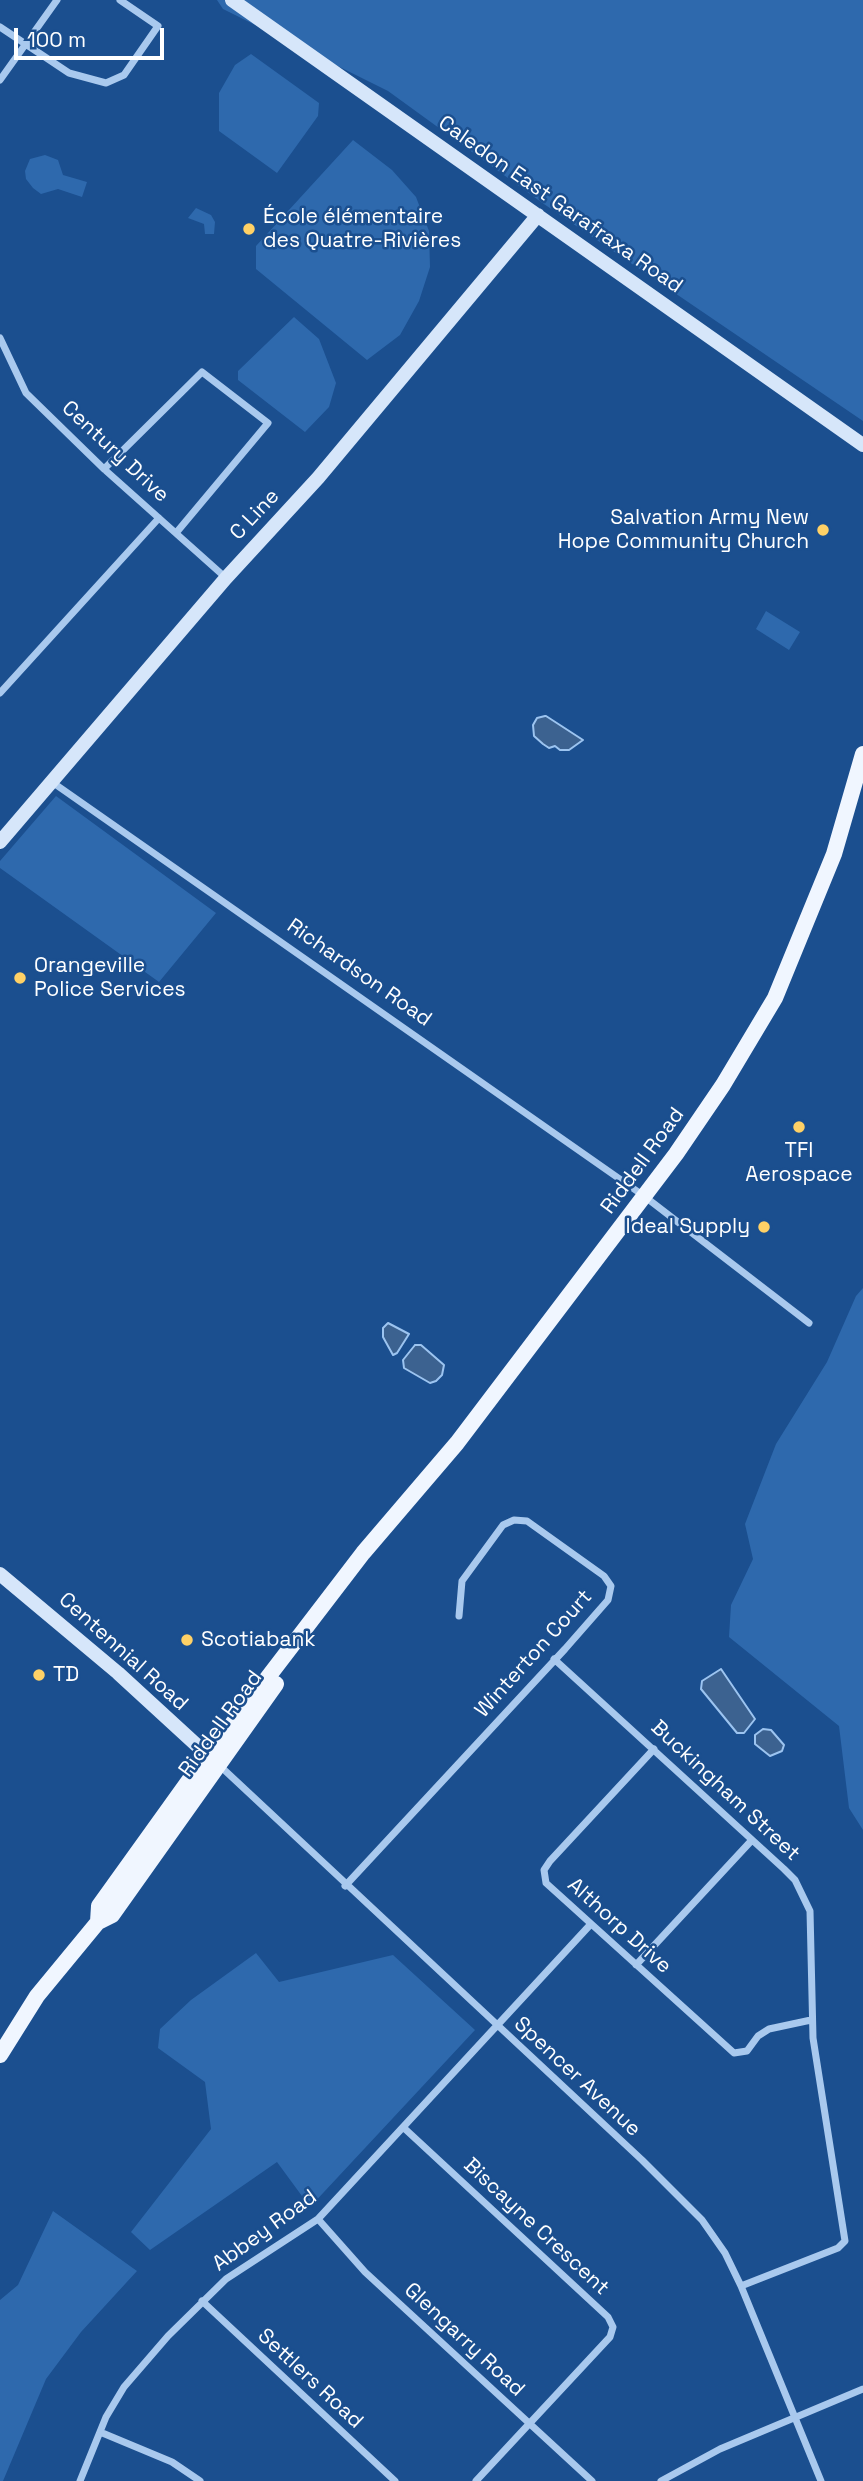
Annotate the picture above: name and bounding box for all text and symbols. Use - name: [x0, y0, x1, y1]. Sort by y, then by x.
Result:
- scale bar: [18, 14, 168, 58]
- text: 100 m: [27, 26, 86, 53]
- street label: Caledon East Garafraxa Road: [433, 111, 687, 299]
- place label: École élémentaire des Quatre-Rivières: [263, 204, 461, 254]
- marker: École élémentaire des Quatre-Rivières: [241, 221, 257, 237]
- street label: Century Drive: [56, 396, 174, 508]
- street label: C Line: [225, 484, 285, 546]
- place label: Salvation Army New Hope Community Church: [558, 505, 809, 555]
- marker: Salvation Army New Hope Community Church: [815, 522, 831, 538]
- street label: Richardson Road: [282, 914, 436, 1032]
- place label: Orangeville Police Services: [34, 953, 186, 1003]
- marker: Orangeville Police Services: [12, 970, 28, 986]
- street label: Riddell Road: [596, 1103, 690, 1219]
- marker: TFI Aerospace: [791, 1119, 807, 1135]
- place label: TFI Aerospace: [745, 1138, 853, 1188]
- place label: Ideal Supply: [626, 1214, 750, 1240]
- marker: Ideal Supply: [756, 1219, 772, 1235]
- street label: Winterton Court: [470, 1585, 598, 1723]
- street label: Centennial Road: [53, 1587, 193, 1717]
- place label: Scotiabank: [201, 1627, 316, 1653]
- marker: Scotiabank: [179, 1632, 195, 1648]
- place label: TD: [53, 1662, 79, 1688]
- street label: Riddell Road: [174, 1666, 268, 1782]
- marker: TD: [31, 1667, 47, 1683]
- street label: Buckingham Street: [645, 1715, 805, 1867]
- street label: Althorp Drive: [562, 1873, 676, 1979]
- street label: Spencer Avenue: [508, 2012, 646, 2142]
- street label: Biscayne Crescent: [458, 2153, 614, 2301]
- street label: Abbey Road: [208, 2185, 322, 2277]
- street label: Glengarry Road: [399, 2278, 529, 2402]
- street label: Settlers Road: [252, 2324, 368, 2434]

